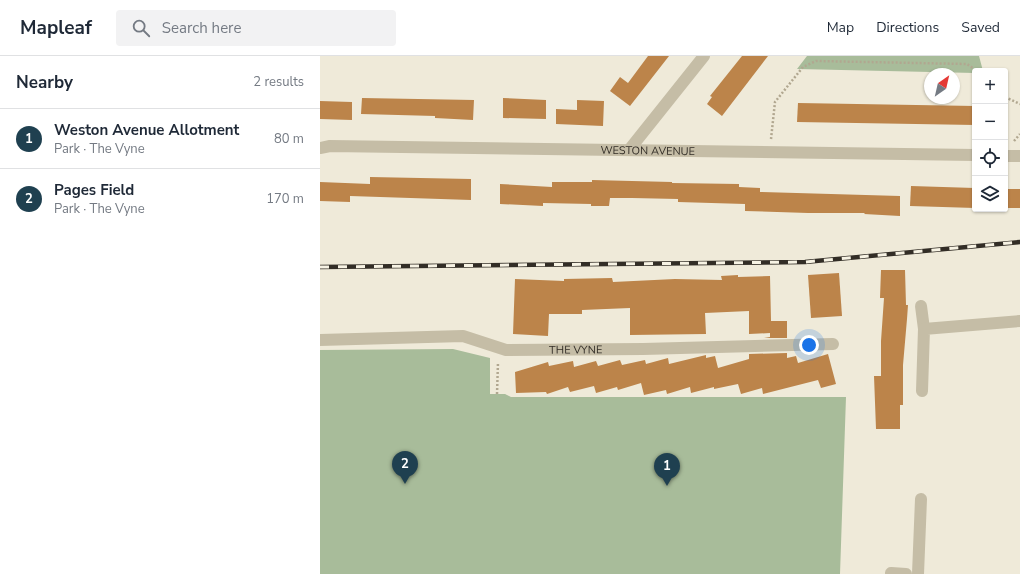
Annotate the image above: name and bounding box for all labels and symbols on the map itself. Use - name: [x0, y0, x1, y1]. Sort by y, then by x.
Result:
- north arrow: [924, 68, 960, 104]
- street label: WESTON AVENUE: [600, 143, 695, 159]
- your location: [799, 335, 819, 355]
- street label: THE VYNE: [549, 342, 602, 358]
- pin: 2: [392, 451, 418, 484]
- pin: 1: [654, 453, 680, 486]

